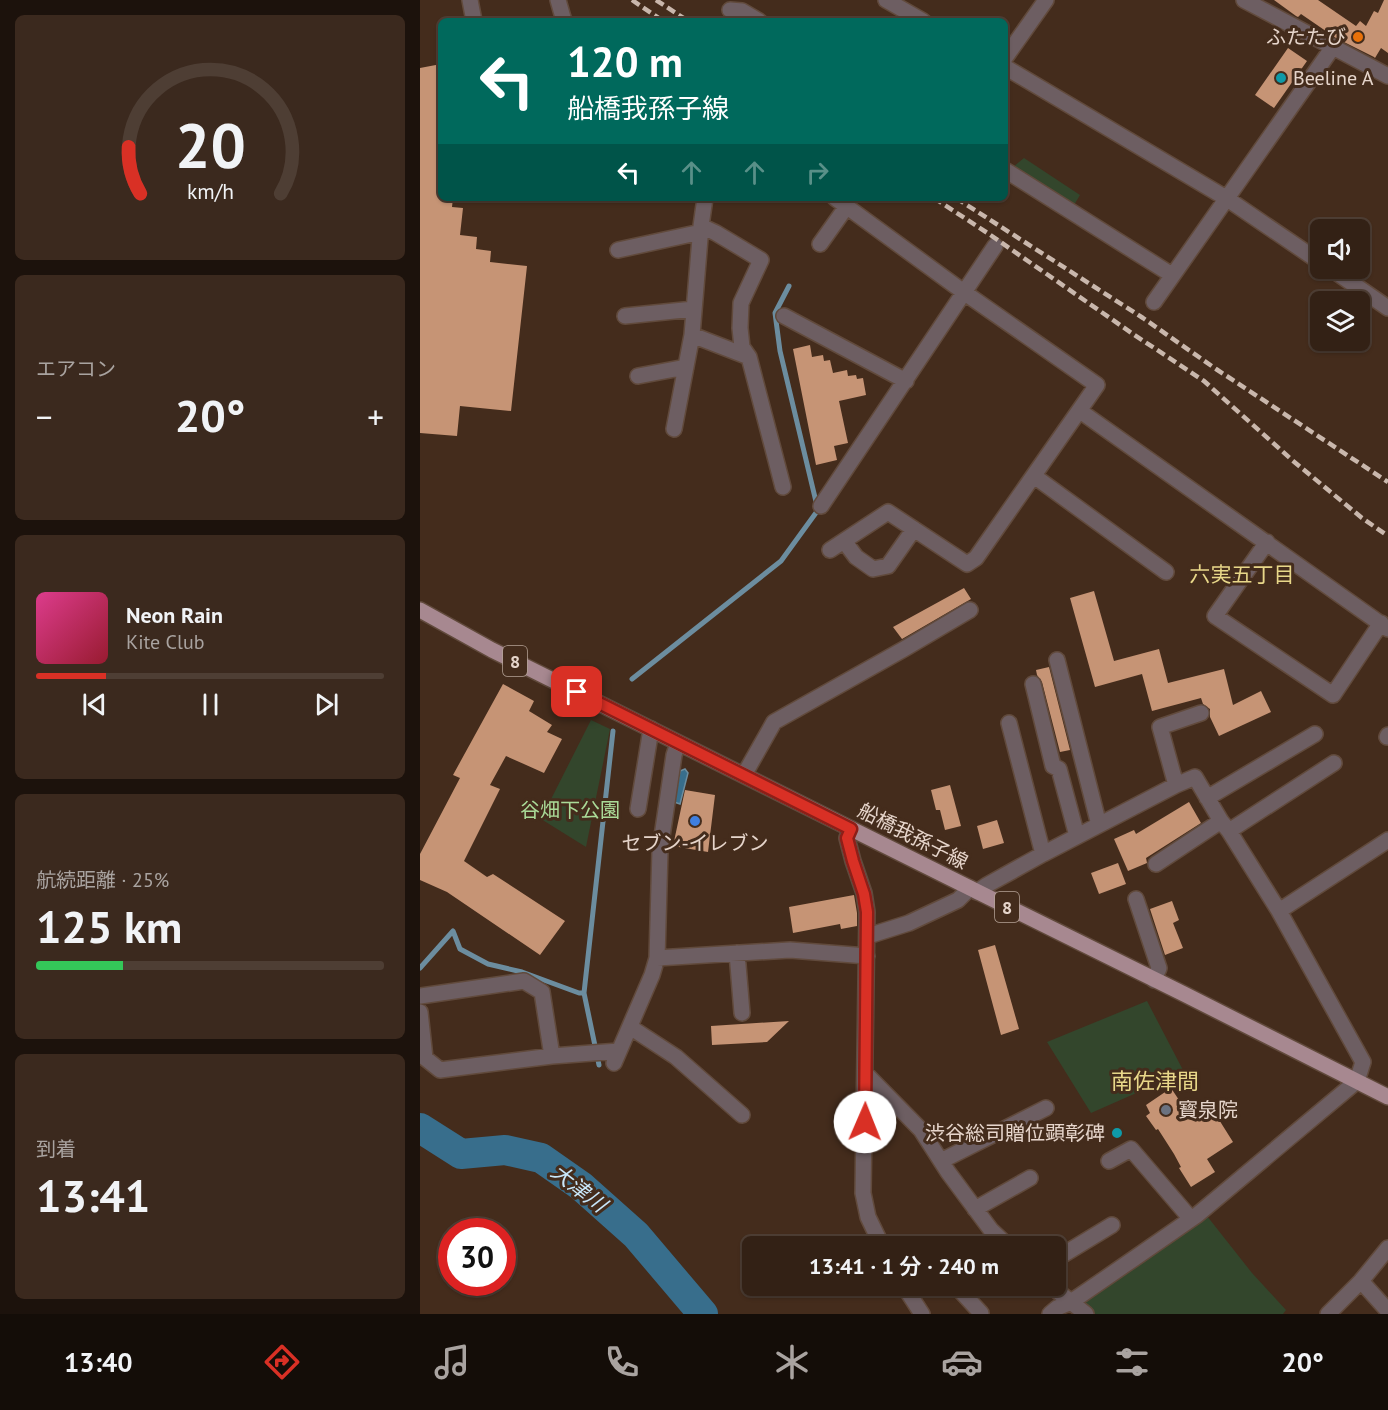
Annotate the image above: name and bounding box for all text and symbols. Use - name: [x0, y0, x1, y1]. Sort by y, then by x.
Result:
- place label: ふたたび: [1266, 24, 1346, 50]
- marker: ふたたび: [1351, 30, 1365, 44]
- text: 120 m: [567, 34, 683, 89]
- icon: left: [468, 42, 546, 120]
- place label: Beeline A: [1293, 65, 1374, 91]
- marker: Beeline A: [1274, 71, 1288, 85]
- text: 船橋我孫子線: [567, 91, 729, 125]
- text: 20: [175, 105, 245, 186]
- icon: left: [612, 156, 645, 189]
- icon: ahead: [675, 156, 708, 189]
- icon: ahead: [738, 156, 771, 189]
- icon: right: [801, 156, 834, 189]
- text: km/h: [186, 178, 233, 206]
- map controls: [1310, 219, 1370, 351]
- button: sound: [1310, 219, 1370, 279]
- button: layers: [1310, 291, 1370, 351]
- text: エアコン: [36, 356, 116, 382]
- text: 20°: [175, 386, 245, 444]
- text: −: [36, 395, 53, 438]
- text: +: [367, 395, 384, 438]
- district label: 六実五丁目: [1190, 561, 1295, 588]
- text: Neon Rain: [126, 601, 223, 629]
- text: Kite Club: [126, 629, 204, 655]
- road number: 8: [503, 646, 527, 676]
- pin: [551, 666, 602, 717]
- icon: arrive: [560, 675, 593, 708]
- icon: previous: [78, 688, 111, 721]
- icon: pause: [194, 688, 227, 721]
- icon: next: [310, 688, 343, 721]
- park label: 谷畑下公園: [520, 797, 620, 823]
- street label: 船橋我孫子線: [854, 797, 972, 875]
- marker: セブン-イレブン: [688, 814, 702, 828]
- place label: セブン-イレブン: [621, 830, 769, 856]
- text: 航続距離 · 25%: [36, 867, 169, 893]
- road number: 8: [995, 892, 1019, 922]
- text: 125 km: [36, 897, 182, 955]
- district label: 南佐津間: [1111, 1067, 1199, 1095]
- position arrow: [833, 1090, 897, 1154]
- place label: 寳泉院: [1178, 1097, 1238, 1123]
- marker: 寳泉院: [1159, 1103, 1173, 1117]
- place label: 渋谷総司贈位顕彰碑: [925, 1120, 1105, 1146]
- marker: 渋谷総司贈位顕彰碑: [1110, 1126, 1124, 1140]
- text: 到着: [36, 1136, 76, 1162]
- water label: 大津川: [546, 1158, 614, 1219]
- text: 13:41: [36, 1166, 150, 1224]
- speed limit sign: 30: [438, 1218, 516, 1296]
- text: 13:41 · 1 分 · 240 m: [809, 1252, 999, 1280]
- icon: directions: [261, 1341, 303, 1383]
- icon: music: [431, 1341, 473, 1383]
- icon: phone: [601, 1341, 643, 1383]
- icon: climate: [771, 1341, 813, 1383]
- icon: car: [941, 1341, 983, 1383]
- icon: filters: [1111, 1341, 1153, 1383]
- text: 13:40: [64, 1345, 133, 1379]
- text: 20°: [1281, 1345, 1324, 1379]

